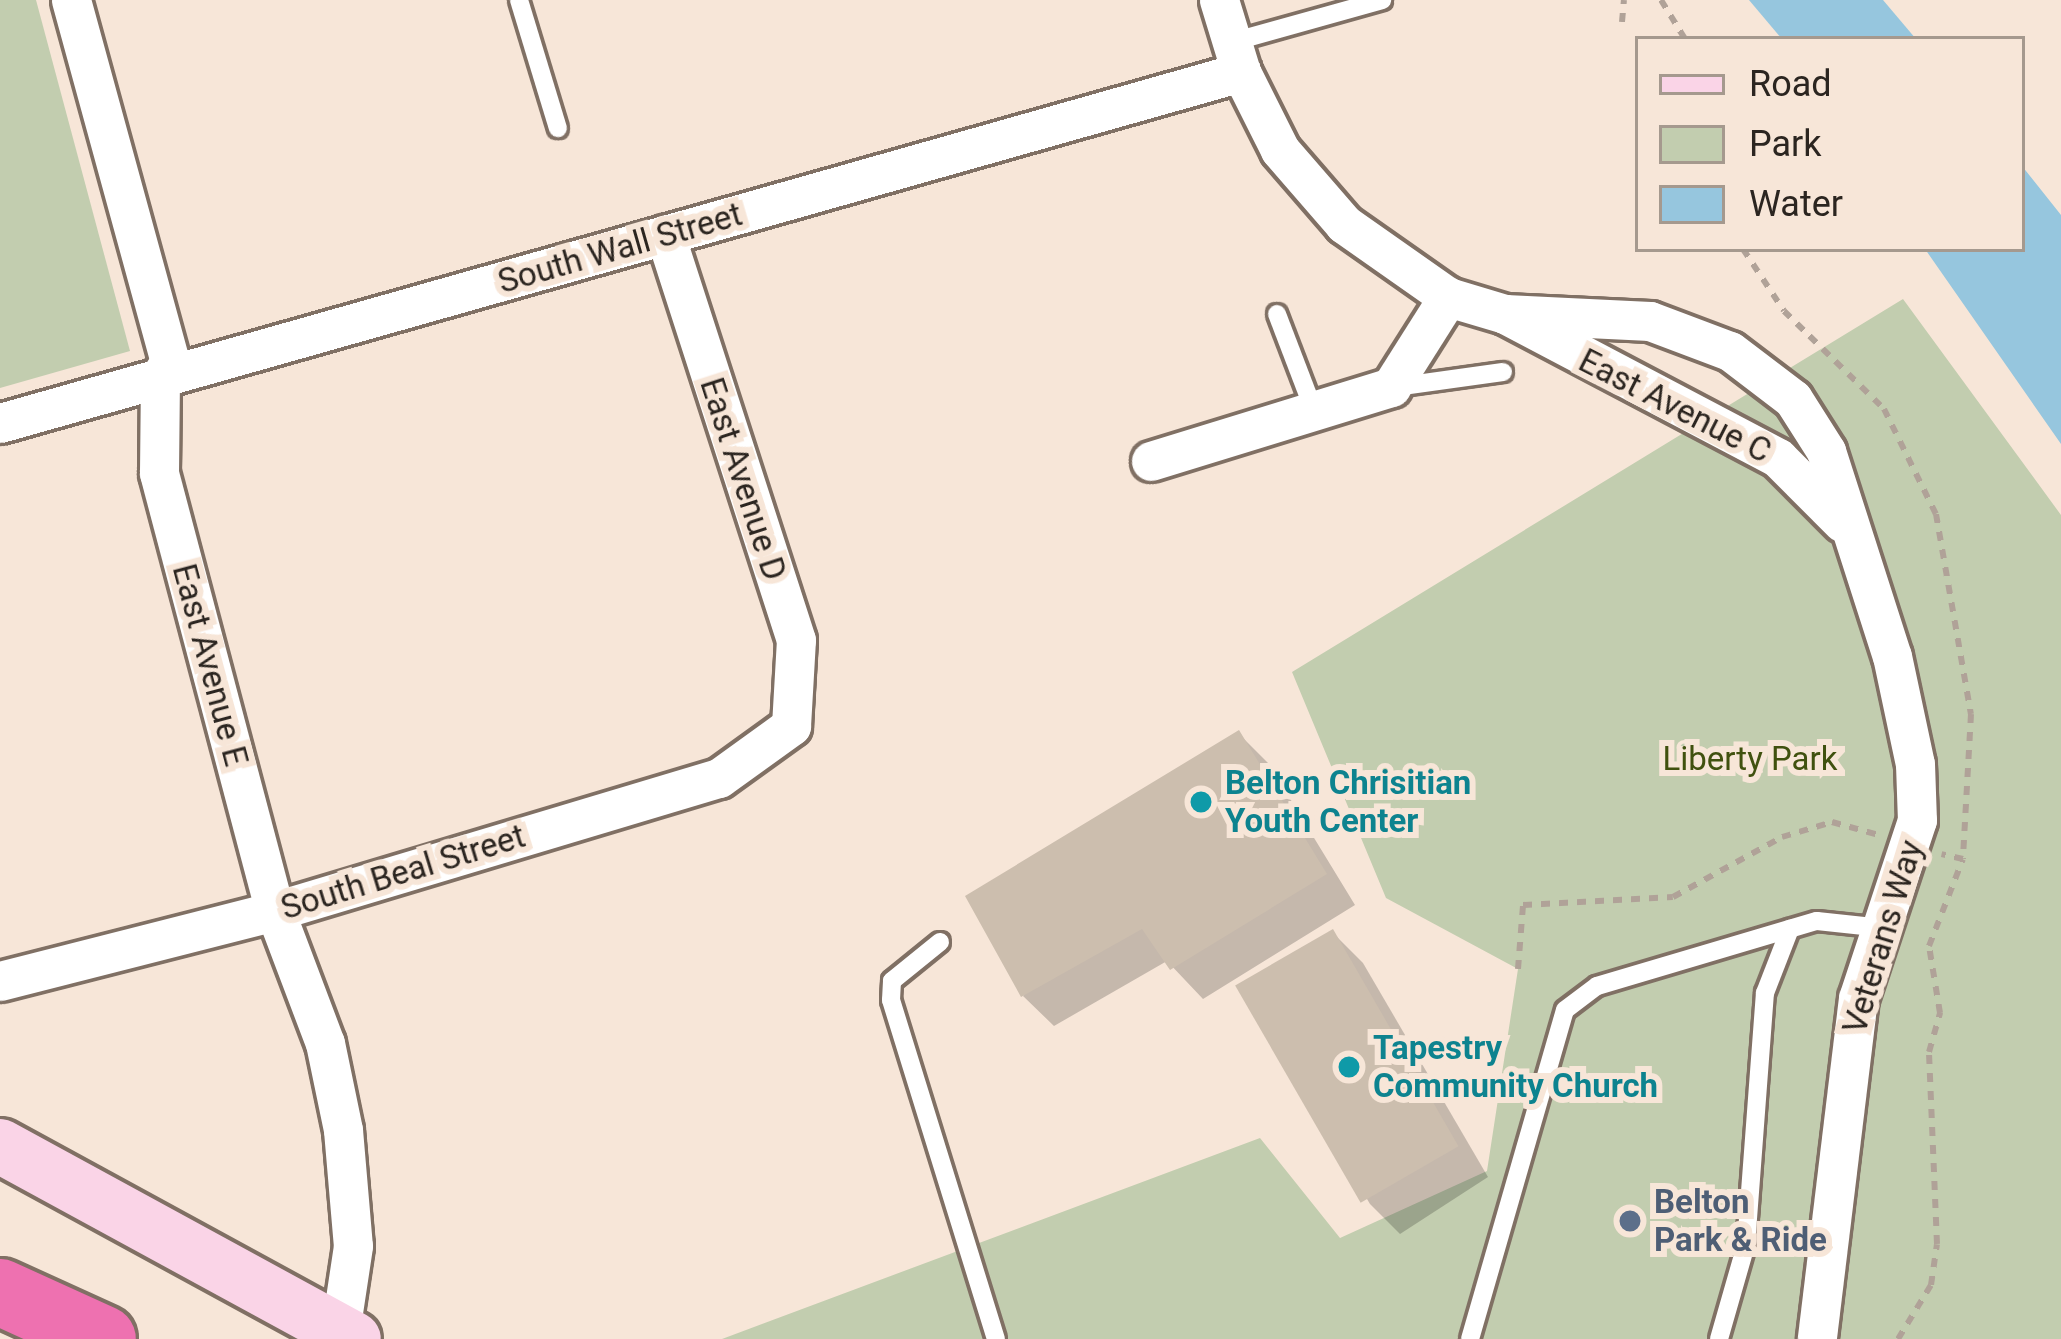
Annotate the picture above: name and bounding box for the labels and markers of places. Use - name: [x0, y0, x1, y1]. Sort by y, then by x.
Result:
- place label: Belton Chrisitian Youth Center: [1225, 763, 1471, 841]
- marker: Belton Chrisitian Youth Center: [1188, 789, 1214, 815]
- place label: Tapestry Community Church: [1373, 1028, 1658, 1106]
- marker: Tapestry Community Church: [1336, 1054, 1362, 1080]
- place label: Belton Park & Ride: [1654, 1182, 1827, 1260]
- marker: Belton Park & Ride: [1617, 1208, 1643, 1234]

